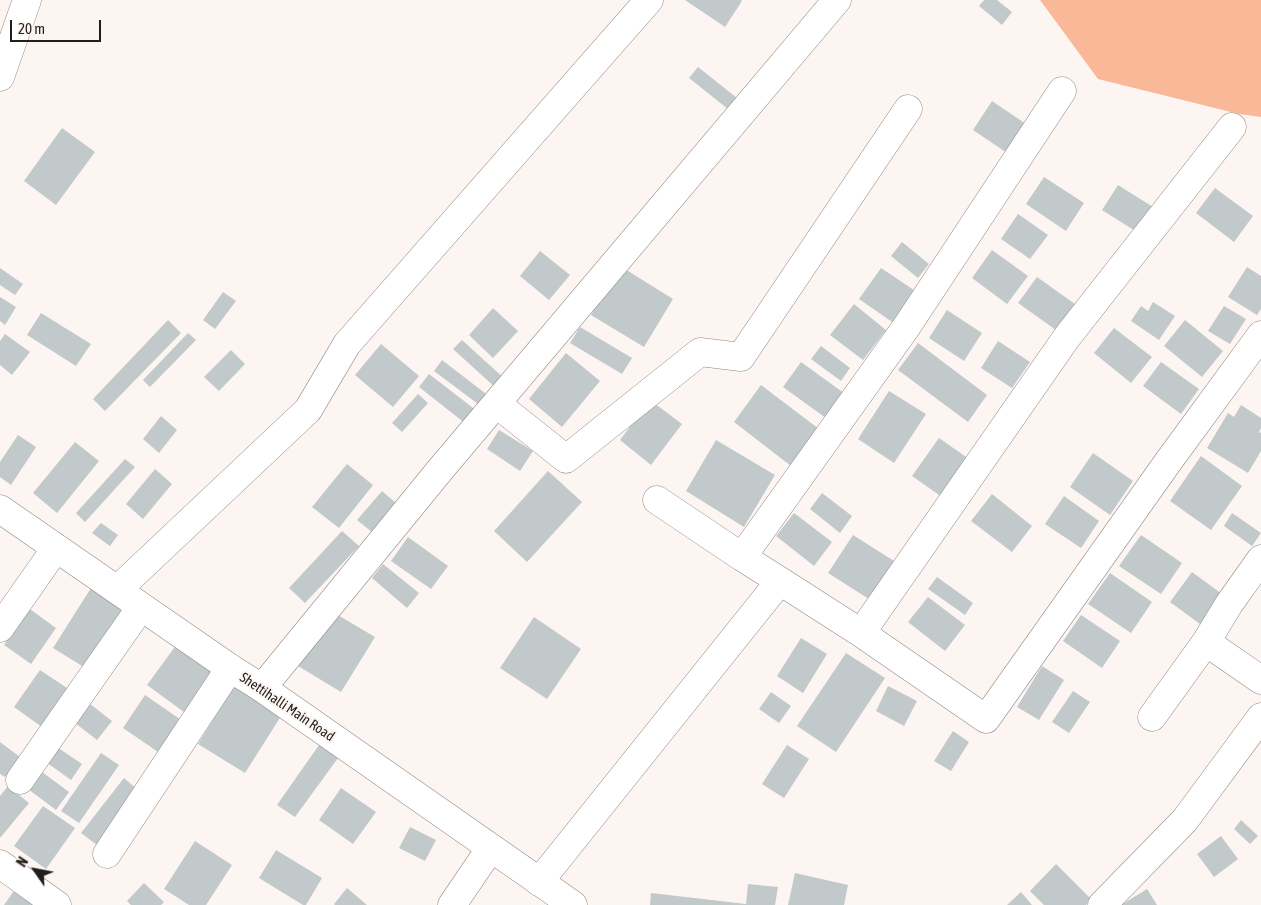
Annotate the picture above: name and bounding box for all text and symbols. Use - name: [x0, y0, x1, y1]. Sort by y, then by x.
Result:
- scale bar: [12, 10, 104, 42]
- text: 20 m: [18, 20, 45, 37]
- street label: Shettihalli Main Road: [236, 669, 338, 745]
- north arrow: [10, 845, 60, 895]
- text: N: [13, 854, 31, 870]

